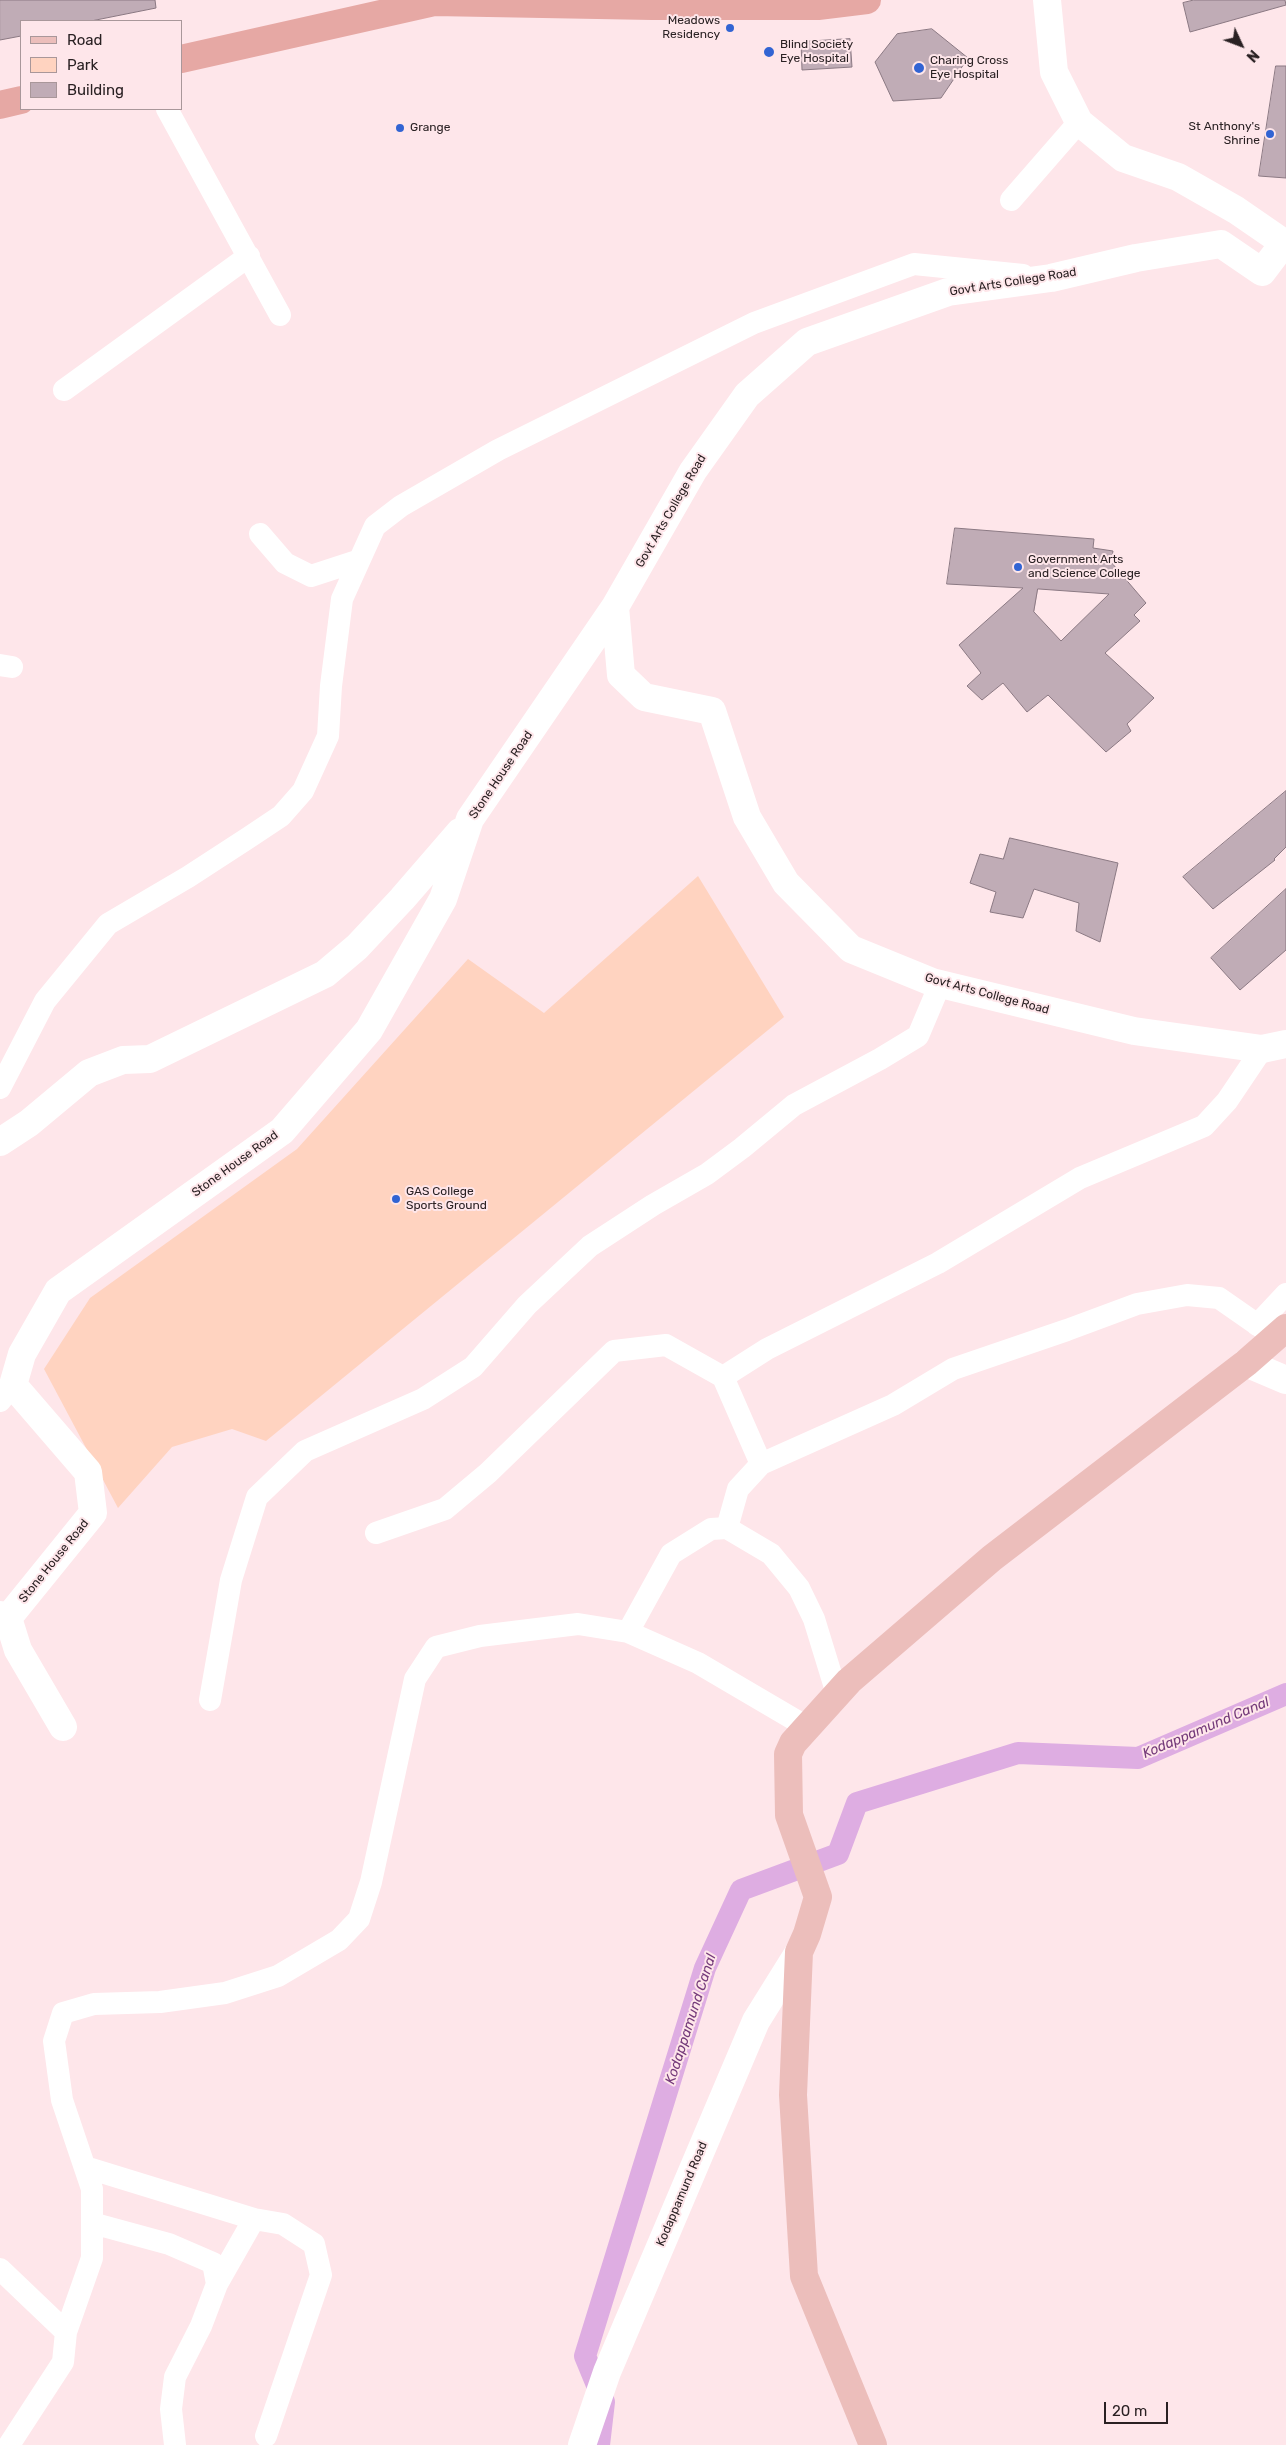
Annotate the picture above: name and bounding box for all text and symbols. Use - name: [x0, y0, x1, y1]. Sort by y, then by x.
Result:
- place label: Meadows Residency: [662, 14, 720, 42]
- legend: [20, 20, 182, 110]
- north arrow: [1216, 20, 1266, 70]
- marker: Meadows Residency: [724, 22, 736, 34]
- text: Road: [67, 31, 103, 49]
- place label: Blind Society Eye Hospital: [780, 38, 853, 66]
- marker: Blind Society Eye Hospital: [762, 45, 776, 59]
- text: N: [1243, 46, 1262, 65]
- place label: Charing Cross Eye Hospital: [930, 54, 1008, 82]
- text: Park: [67, 56, 98, 74]
- marker: Charing Cross Eye Hospital: [912, 61, 926, 75]
- text: Building: [67, 81, 124, 99]
- place label: St Anthony's Shrine: [1189, 120, 1260, 148]
- place label: Grange: [410, 121, 450, 135]
- marker: Grange: [394, 122, 406, 134]
- marker: St Anthony's Shrine: [1264, 128, 1276, 140]
- street label: Govt Arts College Road: [949, 265, 1077, 299]
- street label: Govt Arts College Road: [633, 452, 709, 570]
- place label: Government Arts and Science College: [1028, 553, 1141, 581]
- marker: Government Arts and Science College: [1012, 561, 1024, 573]
- street label: Stone House Road: [466, 728, 536, 822]
- street label: Govt Arts College Road: [923, 970, 1051, 1018]
- street label: Stone House Road: [189, 1128, 281, 1200]
- place label: GAS College Sports Ground: [406, 1185, 487, 1213]
- marker: GAS College Sports Ground: [390, 1193, 402, 1205]
- street label: Stone House Road: [16, 1516, 92, 1606]
- water label: Kodappamund Canal: [1140, 1694, 1272, 1762]
- water label: Kodappamund Canal: [662, 1952, 720, 2086]
- street label: Kodappamund Road: [653, 2140, 711, 2248]
- scale bar: [1106, 2392, 1170, 2424]
- text: 20 m: [1112, 2402, 1147, 2420]

